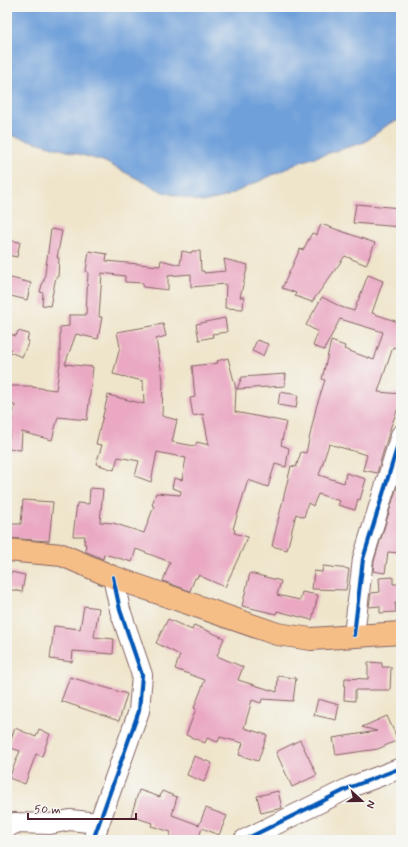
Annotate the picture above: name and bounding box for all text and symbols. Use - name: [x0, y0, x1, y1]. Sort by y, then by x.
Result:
- north arrow: [342, 781, 382, 821]
- scale bar: [28, 795, 136, 821]
- text: N: [363, 798, 378, 810]
- text: 50 m: [34, 802, 61, 818]

